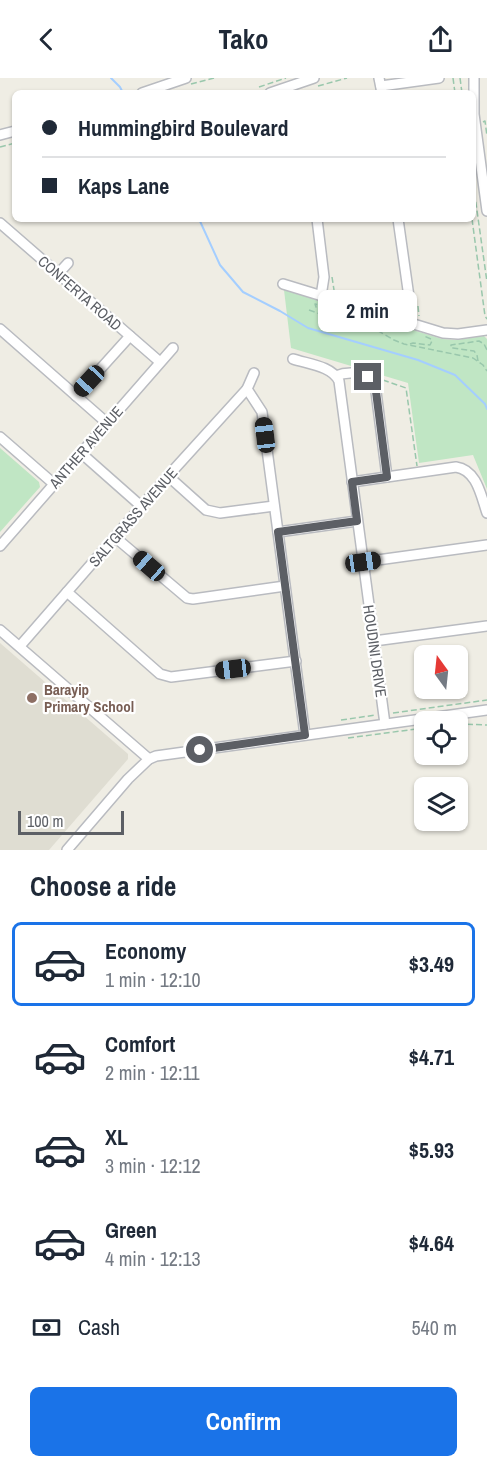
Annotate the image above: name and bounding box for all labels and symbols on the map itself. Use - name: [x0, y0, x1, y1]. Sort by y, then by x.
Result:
- street label: CONFERTA ROAD: [34, 251, 127, 335]
- callout: 2 min: [318, 290, 418, 332]
- car: [70, 362, 108, 400]
- route end: [354, 363, 381, 390]
- street label: ANTHER AVENUE: [44, 401, 128, 494]
- car: [254, 416, 276, 454]
- street label: SALTGRASS AVENUE: [84, 463, 182, 571]
- car: [130, 547, 168, 585]
- car: [344, 551, 382, 573]
- street label: HOUDINI DRIVE: [358, 604, 392, 698]
- north arrow: [414, 645, 468, 699]
- car: [214, 658, 252, 680]
- place label: Barayip Primary School: [44, 679, 134, 717]
- marker: Barayip Primary School: [25, 691, 39, 705]
- route start: [186, 736, 213, 763]
- scale bar: [18, 808, 124, 836]

